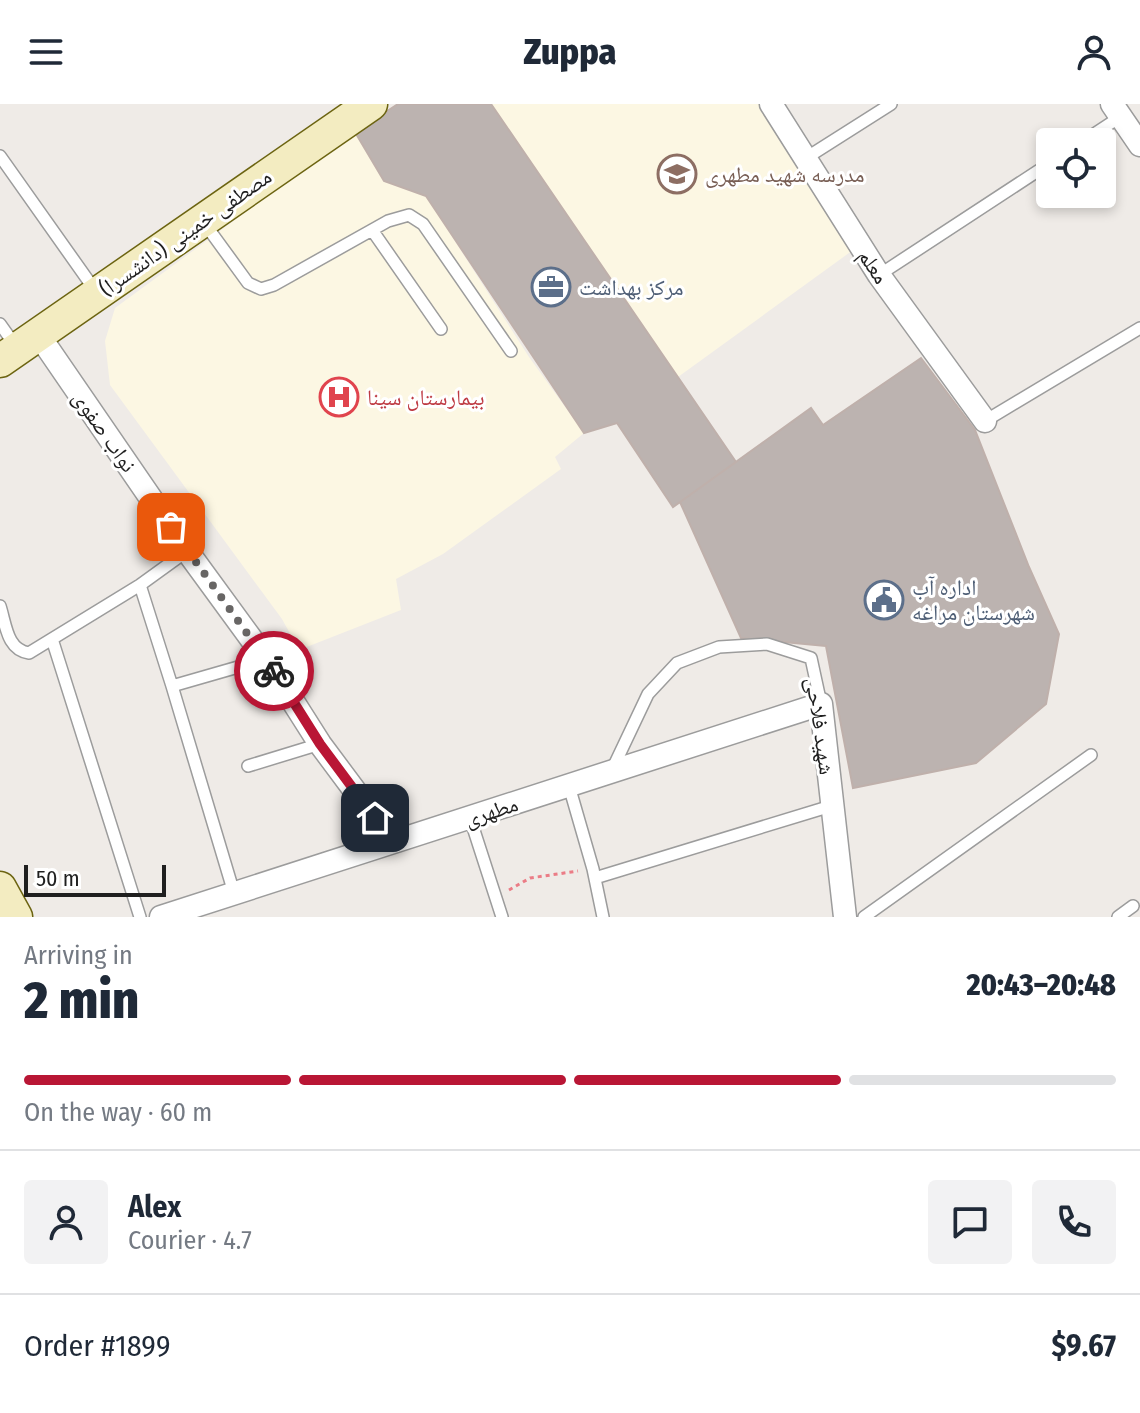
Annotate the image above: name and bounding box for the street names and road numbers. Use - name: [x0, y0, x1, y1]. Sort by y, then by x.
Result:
- street label: مصطفی خمینی (دانشسرا): [94, 163, 277, 302]
- street label: معلم: [851, 244, 895, 289]
- street label: نواب صفوی: [67, 385, 142, 477]
- street label: شهید فلاحی: [800, 676, 841, 777]
- street label: مطهری: [461, 790, 521, 833]

